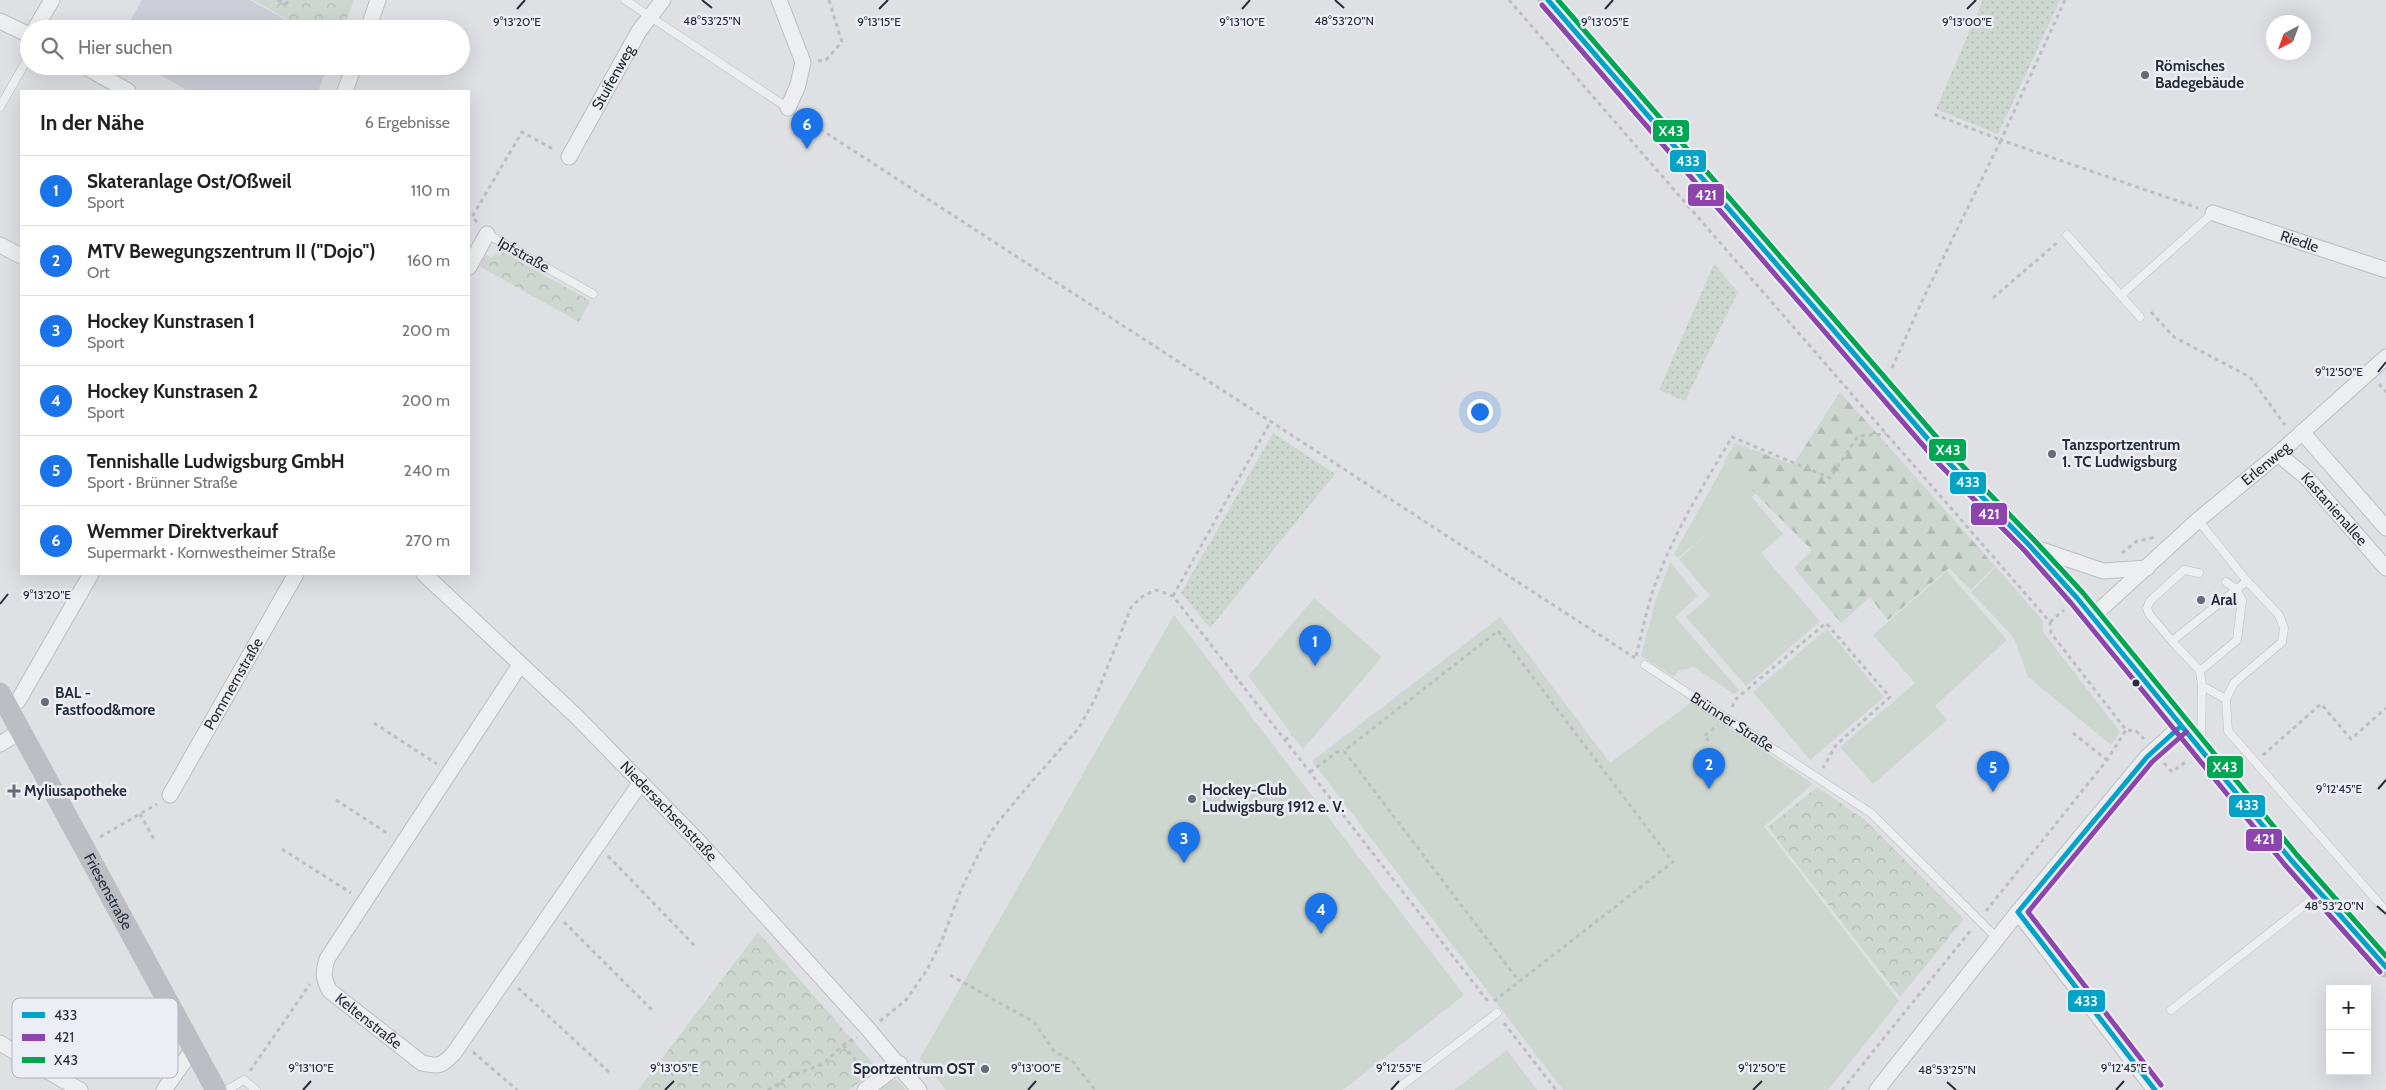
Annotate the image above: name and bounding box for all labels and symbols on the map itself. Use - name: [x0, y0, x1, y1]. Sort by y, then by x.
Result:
- text: 48°53'25"N: [683, 13, 741, 28]
- text: 48°53'20"N: [1314, 13, 1374, 28]
- text: 9°13'20"E: [493, 14, 541, 29]
- text: 9°13'15"E: [857, 14, 901, 29]
- text: 9°13'10"E: [1219, 14, 1265, 29]
- text: 9°13'05"E: [1581, 14, 1629, 29]
- text: 9°13'00"E: [1942, 14, 1992, 29]
- north arrow: [2266, 15, 2311, 60]
- street label: Stuifenweg: [588, 41, 639, 113]
- place label: Römisches Badegebäude: [2155, 57, 2244, 92]
- marker: Römisches Badegebäude: [2139, 69, 2151, 81]
- pin: 6: [791, 108, 823, 149]
- line badge: X43: [1652, 119, 1690, 143]
- text: X43: [1657, 122, 1684, 140]
- line badge: 433: [1669, 149, 1707, 173]
- text: 433: [1676, 152, 1700, 170]
- line badge: 421: [1687, 183, 1725, 207]
- text: 421: [1695, 186, 1717, 204]
- street label: Riedle: [2278, 227, 2321, 256]
- street label: Ipfstraße: [495, 233, 553, 277]
- text: 9°12'50"E: [2315, 364, 2363, 379]
- your location: [1467, 399, 1493, 425]
- place label: Tanzsportzentrum 1. TC Ludwigsburg: [2062, 436, 2180, 471]
- line badge: X43: [1928, 438, 1967, 462]
- street label: Erlenweg: [2238, 438, 2295, 489]
- text: X43: [1934, 441, 1961, 459]
- marker: Tanzsportzentrum 1. TC Ludwigsburg: [2046, 448, 2058, 460]
- street label: Kastanienallee: [2297, 469, 2371, 550]
- line badge: 433: [1949, 471, 1987, 495]
- text: 433: [1956, 473, 1980, 491]
- line badge: 421: [1970, 502, 2008, 526]
- text: 421: [1978, 505, 2000, 523]
- text: 9°13'20"E: [23, 587, 71, 602]
- place label: Aral: [2211, 591, 2237, 609]
- marker: Aral: [2195, 594, 2207, 606]
- pin: 1: [1299, 625, 1331, 666]
- street label: Pommernstraße: [200, 634, 267, 733]
- unlabelled marker: [2131, 678, 2141, 688]
- place label: BAL - Fastfood&more: [55, 684, 156, 719]
- street label: Brünner Straße: [1687, 688, 1777, 756]
- marker: BAL - Fastfood&more: [39, 696, 51, 708]
- pin: 2: [1693, 748, 1725, 789]
- pin: 5: [1977, 751, 2009, 792]
- line badge: X43: [2206, 755, 2244, 779]
- street label: Niedersachsenstraße: [616, 758, 721, 865]
- text: X43: [2211, 758, 2238, 776]
- place label: Hockey-Club Ludwigsburg 1912 e. V.: [1202, 781, 1345, 816]
- text: 9°12'45"E: [2316, 781, 2362, 796]
- place label: Myliusapotheke: [24, 782, 127, 800]
- marker: Myliusapotheke: [8, 785, 20, 797]
- marker: Hockey-Club Ludwigsburg 1912 e. V.: [1186, 793, 1198, 805]
- line badge: 433: [2228, 794, 2266, 818]
- text: 433: [2235, 796, 2259, 814]
- pin: 3: [1168, 822, 1200, 863]
- line badge: 421: [2245, 828, 2283, 852]
- text: 421: [2253, 830, 2275, 848]
- street label: Friesenstraße: [80, 850, 136, 933]
- pin: 4: [1305, 893, 1337, 934]
- text: 48°53'20"N: [2304, 898, 2364, 913]
- line badge: 433: [2067, 989, 2106, 1013]
- street label: Keltenstraße: [332, 990, 406, 1053]
- text: 433: [2074, 992, 2098, 1010]
- legend: [12, 998, 178, 1078]
- text: 433: [54, 1006, 77, 1024]
- text: 421: [54, 1028, 74, 1046]
- text: X43: [54, 1051, 78, 1069]
- text: 9°13'10"E: [288, 1060, 334, 1075]
- text: 9°13'05"E: [650, 1060, 698, 1075]
- place label: Sportzentrum OST: [853, 1060, 976, 1078]
- text: 9°13'00"E: [1011, 1060, 1061, 1075]
- text: 9°12'55"E: [1376, 1060, 1422, 1075]
- text: 9°12'50"E: [1738, 1060, 1786, 1075]
- text: 9°12'45"E: [2101, 1060, 2147, 1075]
- text: 48°53'25"N: [1918, 1062, 1976, 1077]
- marker: Sportzentrum OST: [979, 1063, 991, 1075]

